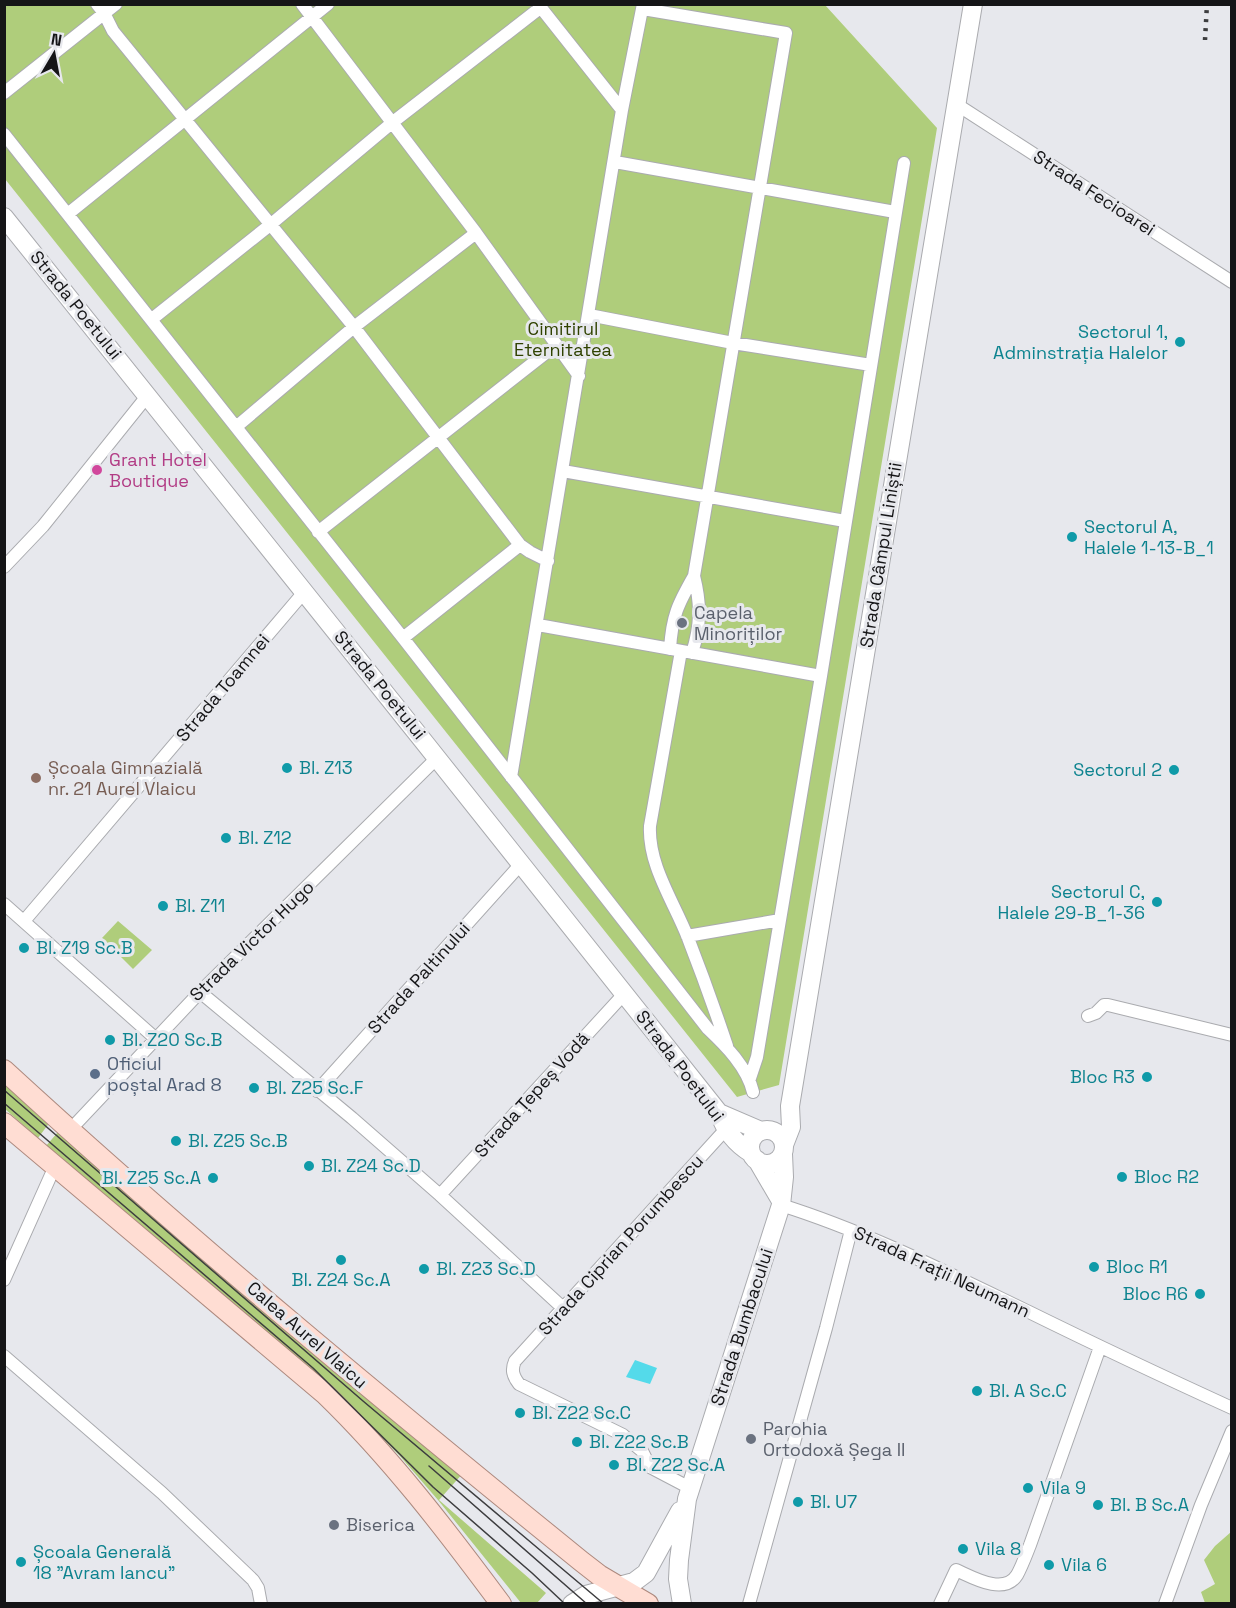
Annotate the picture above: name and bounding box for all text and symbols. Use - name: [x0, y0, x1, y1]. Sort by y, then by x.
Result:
- north arrow: [24, 24, 84, 84]
- text: N: [49, 28, 64, 51]
- street label: Strada Fecioarei: [1029, 145, 1160, 241]
- street label: Strada Poetului: [25, 246, 127, 364]
- park label: Cimitirul Eternitatea: [514, 317, 612, 361]
- place label: Sectorul 1, Adminstrația Halelor: [993, 320, 1168, 364]
- marker: Sectorul 1, Adminstrația Halelor: [1173, 335, 1187, 349]
- place label: Grant Hotel Boutique: [109, 448, 207, 492]
- street label: Strada Câmpul Liniștii: [854, 460, 907, 649]
- marker: Grant Hotel Boutique: [90, 463, 104, 477]
- place label: Sectorul A, Halele 1-13-B_1: [1084, 515, 1214, 559]
- marker: Sectorul A, Halele 1-13-B_1: [1065, 530, 1079, 544]
- place label: Capela Minoriților: [694, 601, 783, 645]
- marker: Capela Minoriților: [675, 616, 689, 630]
- street label: Strada Poetului: [329, 626, 431, 744]
- street label: Strada Toamnei: [171, 629, 274, 746]
- place label: Școala Gimnazială nr. 21 Aurel Vlaicu: [48, 756, 203, 800]
- place label: Bl. Z13: [299, 756, 353, 779]
- place label: Sectorul 2: [1073, 758, 1162, 781]
- marker: Bl. Z13: [280, 761, 294, 775]
- marker: Sectorul 2: [1167, 763, 1181, 777]
- marker: Școala Gimnazială nr. 21 Aurel Vlaicu: [29, 771, 43, 785]
- place label: Bl. Z12: [238, 826, 292, 849]
- marker: Bl. Z12: [219, 831, 233, 845]
- street label: Strada Victor Hugo: [185, 875, 319, 1006]
- place label: Sectorul C, Halele 29-B_1-36: [997, 880, 1145, 924]
- place label: Bl. Z11: [175, 894, 225, 917]
- marker: Sectorul C, Halele 29-B_1-36: [1150, 895, 1164, 909]
- marker: Bl. Z11: [156, 899, 170, 913]
- street label: Strada Paltinului: [362, 917, 475, 1038]
- place label: Bl. Z19 Sc.B: [36, 936, 133, 959]
- marker: Bl. Z19 Sc.B: [17, 941, 31, 955]
- street label: Strada Poetului: [631, 1005, 730, 1126]
- street label: Strada Țepeș Vodă: [469, 1027, 594, 1162]
- place label: Bl. Z20 Sc.B: [122, 1028, 222, 1051]
- marker: Bl. Z20 Sc.B: [103, 1033, 117, 1047]
- place label: Oficiul poștal Arad 8: [107, 1052, 222, 1096]
- place label: Bloc R3: [1070, 1065, 1135, 1088]
- marker: Oficiul poștal Arad 8: [88, 1067, 102, 1081]
- marker: Bloc R3: [1140, 1070, 1154, 1084]
- place label: Bl. Z25 Sc.F: [266, 1076, 364, 1099]
- marker: Bl. Z25 Sc.F: [247, 1081, 261, 1095]
- place label: Bl. Z25 Sc.B: [188, 1129, 288, 1152]
- marker: Bl. Z25 Sc.B: [169, 1134, 183, 1148]
- street label: Strada Ciprian Porumbescu: [533, 1149, 708, 1340]
- place label: Bl. Z24 Sc.D: [321, 1154, 421, 1177]
- marker: Bl. Z24 Sc.D: [302, 1159, 316, 1173]
- place label: Bloc R2: [1134, 1165, 1199, 1188]
- place label: Bl. Z25 Sc.A: [102, 1166, 201, 1189]
- marker: Bloc R2: [1115, 1170, 1129, 1184]
- marker: Bl. Z25 Sc.A: [206, 1171, 220, 1185]
- street label: Strada Frații Neumann: [850, 1221, 1034, 1322]
- street label: Strada Bumbacului: [705, 1245, 778, 1408]
- marker: Bl. Z24 Sc.A: [334, 1253, 348, 1267]
- place label: Bloc R1: [1106, 1255, 1168, 1278]
- place label: Bl. Z23 Sc.D: [436, 1257, 536, 1280]
- marker: Bloc R1: [1087, 1260, 1101, 1274]
- marker: Bl. Z23 Sc.D: [417, 1262, 431, 1276]
- place label: Bl. Z24 Sc.A: [291, 1268, 391, 1291]
- street label: Calea Aurel Vlaicu: [242, 1276, 372, 1393]
- place label: Bloc R6: [1123, 1282, 1188, 1305]
- marker: Bloc R6: [1193, 1287, 1207, 1301]
- place label: Bl. A Sc.C: [989, 1379, 1067, 1402]
- marker: Bl. A Sc.C: [970, 1384, 984, 1398]
- place label: Bl. Z22 Sc.C: [532, 1401, 631, 1424]
- marker: Bl. Z22 Sc.C: [513, 1406, 527, 1420]
- place label: Parohia Ortodoxă Șega II: [763, 1417, 905, 1461]
- place label: Bl. Z22 Sc.B: [589, 1430, 689, 1453]
- marker: Parohia Ortodoxă Șega II: [744, 1432, 758, 1446]
- marker: Bl. Z22 Sc.B: [570, 1435, 584, 1449]
- place label: Bl. Z22 Sc.A: [626, 1453, 725, 1476]
- marker: Bl. Z22 Sc.A: [607, 1458, 621, 1472]
- place label: Vila 9: [1040, 1476, 1086, 1499]
- marker: Vila 9: [1021, 1481, 1035, 1495]
- place label: Bl. U7: [810, 1490, 857, 1513]
- place label: Bl. B Sc.A: [1110, 1493, 1189, 1516]
- marker: Bl. U7: [791, 1495, 805, 1509]
- marker: Bl. B Sc.A: [1091, 1498, 1105, 1512]
- place label: Biserica: [346, 1513, 415, 1536]
- marker: Biserica: [327, 1518, 341, 1532]
- place label: Vila 8: [975, 1537, 1021, 1560]
- place label: Școala Generală 18 ”Avram Iancu”: [33, 1540, 175, 1584]
- marker: Vila 8: [956, 1542, 970, 1556]
- place label: Vila 6: [1061, 1553, 1107, 1576]
- marker: Școala Generală 18 ”Avram Iancu”: [14, 1555, 28, 1569]
- marker: Vila 6: [1042, 1558, 1056, 1572]

